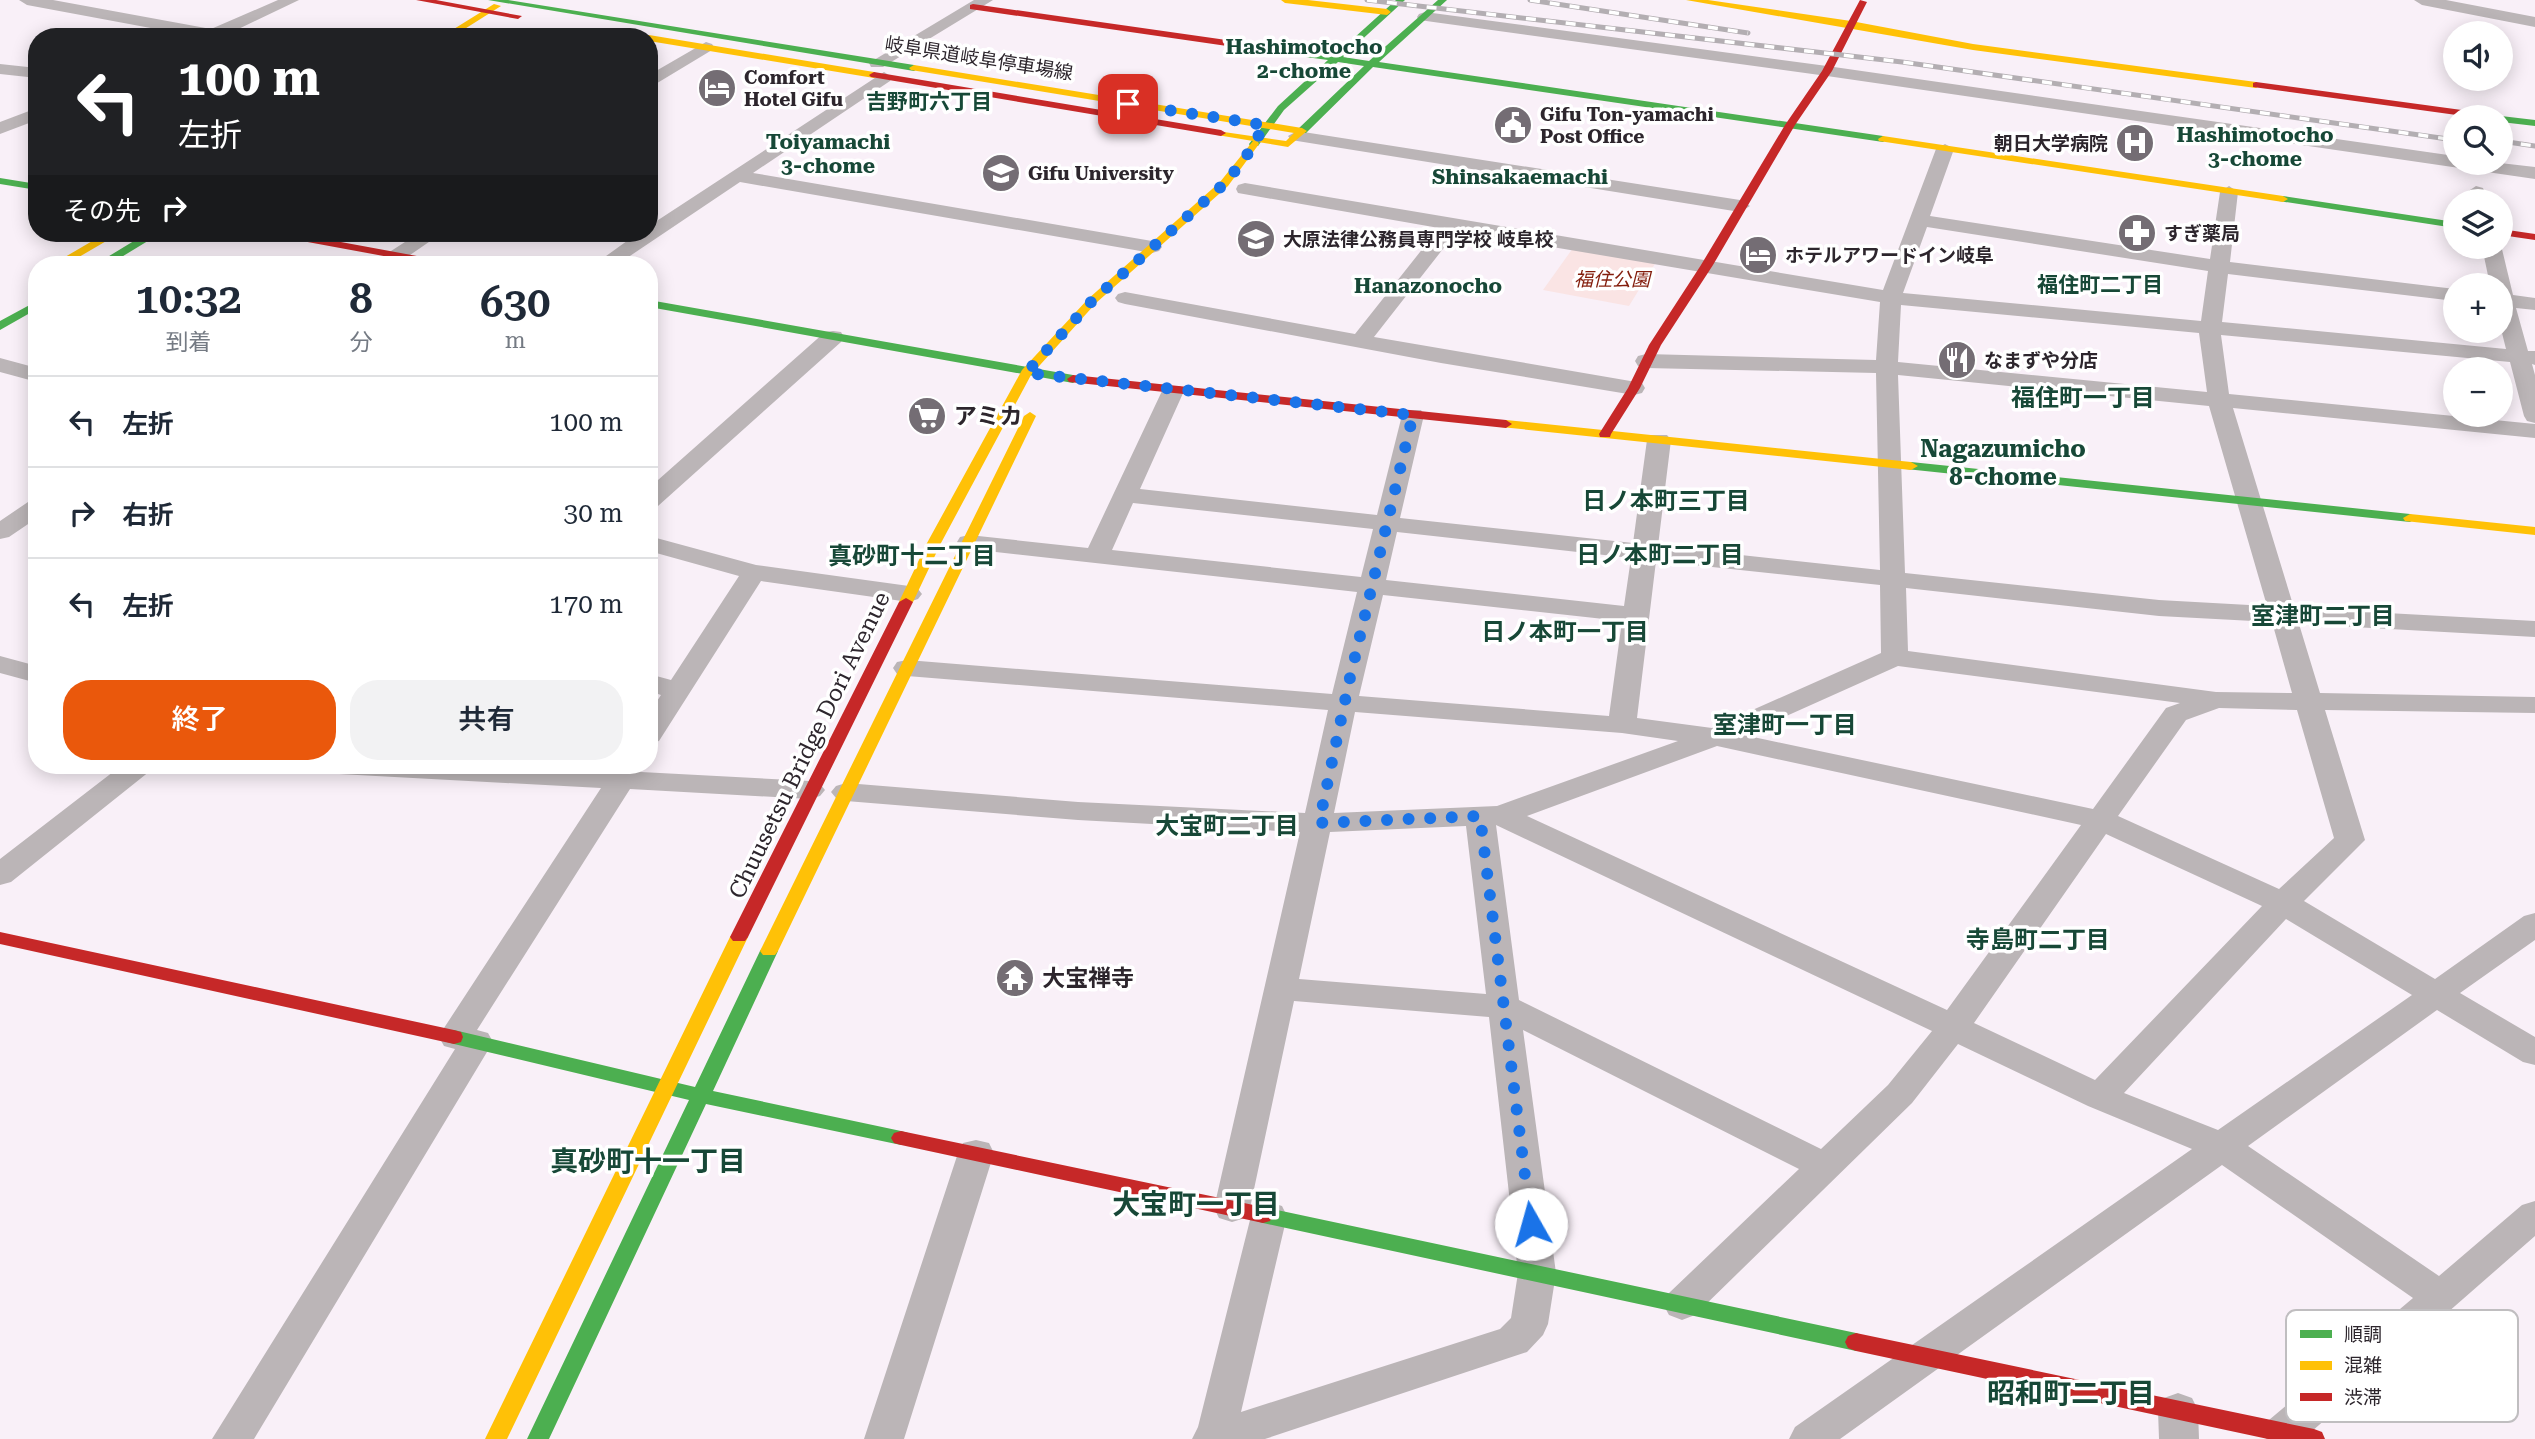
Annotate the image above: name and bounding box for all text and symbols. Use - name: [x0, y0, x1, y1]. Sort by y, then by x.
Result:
- map controls: [2443, 21, 2513, 427]
- button: sound: [2443, 21, 2513, 91]
- street label: 岐阜県道岐阜停車場線: [883, 32, 1075, 85]
- district label: Hashimotocho 2-chome: [1225, 35, 1383, 83]
- text: 100 m: [178, 50, 320, 107]
- icon: left: [63, 56, 154, 147]
- place label: Comfort Hotel Gifu: [744, 66, 843, 111]
- hotel icon: Comfort Hotel Gifu: [696, 67, 738, 109]
- pin: [1098, 74, 1158, 134]
- icon: arrive: [1109, 85, 1147, 123]
- district label: 吉野町六丁目: [866, 90, 992, 114]
- place label: Gifu Ton-yamachi Post Office: [1540, 103, 1714, 148]
- public building icon: Gifu Ton-yamachi Post Office: [1492, 104, 1534, 146]
- button: search: [2443, 105, 2513, 175]
- text: 左折: [178, 116, 242, 154]
- hospital icon: 朝日大学病院: [2114, 122, 2156, 164]
- district label: Hashimotocho 3-chome: [2176, 123, 2334, 171]
- district label: Toiyamachi 3-chome: [766, 130, 890, 178]
- place label: 朝日大学病院: [1994, 132, 2108, 155]
- school or university icon: Gifu University: [980, 152, 1022, 194]
- place label: Gifu University: [1028, 162, 1174, 185]
- district label: Shinsakaemachi: [1432, 165, 1608, 189]
- icon: right: [155, 189, 193, 227]
- button: layers: [2443, 189, 2513, 259]
- text: その先: [63, 196, 141, 226]
- pharmacy icon: すぎ薬局: [2116, 212, 2158, 254]
- school or university icon: 大原法律公務員専門学校 岐阜校: [1235, 218, 1277, 260]
- place label: すぎ薬局: [2164, 222, 2240, 245]
- place label: 大原法律公務員専門学校 岐阜校: [1283, 228, 1554, 251]
- hotel icon: ホテルアワードイン岐阜: [1737, 234, 1779, 276]
- place label: ホテルアワードイン岐阜: [1785, 244, 1994, 267]
- park label: 福住公園: [1574, 268, 1653, 291]
- district label: 福住町二丁目: [2037, 273, 2163, 297]
- button: +: [2443, 273, 2513, 343]
- text: 10:32: [135, 274, 242, 323]
- text: 8: [349, 274, 373, 323]
- district label: Hanazonocho: [1354, 274, 1502, 298]
- text: 630: [480, 278, 551, 327]
- text: m: [505, 327, 526, 354]
- text: 到着: [166, 329, 212, 356]
- text: 分: [349, 329, 372, 356]
- restaurant icon: なまずや分店: [1936, 339, 1978, 381]
- place label: なまずや分店: [1984, 349, 2098, 372]
- button: −: [2443, 357, 2513, 427]
- district label: 福住町一丁目: [2011, 384, 2155, 412]
- supermarket icon: アミカ: [906, 395, 948, 437]
- icon: left: [63, 403, 101, 441]
- place label: アミカ: [954, 403, 1023, 430]
- text: 100 m: [549, 407, 623, 437]
- text: 左折: [122, 409, 174, 439]
- district label: Nagazumicho 8-chome: [1920, 435, 2086, 491]
- district label: 日ノ本町三丁目: [1582, 487, 1750, 515]
- icon: right: [63, 494, 101, 532]
- text: 30 m: [564, 498, 623, 528]
- text: 右折: [122, 500, 174, 530]
- district label: 日ノ本町二丁目: [1576, 541, 1744, 569]
- district label: 真砂町十二丁目: [828, 542, 996, 570]
- icon: left: [63, 585, 101, 623]
- street label: Chuusetsu Bridge Dori Avenue: [723, 588, 896, 903]
- text: 170 m: [549, 589, 623, 619]
- text: 左折: [122, 591, 174, 621]
- district label: 室津町二丁目: [2251, 602, 2395, 630]
- district label: 日ノ本町一丁目: [1481, 618, 1649, 646]
- button: 終了: [63, 680, 336, 760]
- button: 共有: [350, 680, 623, 760]
- district label: 室津町一丁目: [1713, 711, 1857, 739]
- district label: 大宝町二丁目: [1155, 812, 1299, 840]
- district label: 寺島町二丁目: [1966, 926, 2110, 954]
- temple icon: 大宝禅寺: [994, 957, 1036, 999]
- place label: 大宝禅寺: [1042, 965, 1134, 992]
- district label: 真砂町十一丁目: [550, 1145, 746, 1178]
- position arrow: [1494, 1187, 1568, 1261]
- district label: 大宝町一丁目: [1112, 1188, 1280, 1221]
- legend: [2286, 1310, 2518, 1422]
- text: 順調: [2344, 1323, 2382, 1346]
- text: 混雑: [2344, 1354, 2382, 1377]
- district label: 昭和町二丁目: [1987, 1377, 2155, 1410]
- text: 渋滞: [2344, 1386, 2382, 1409]

